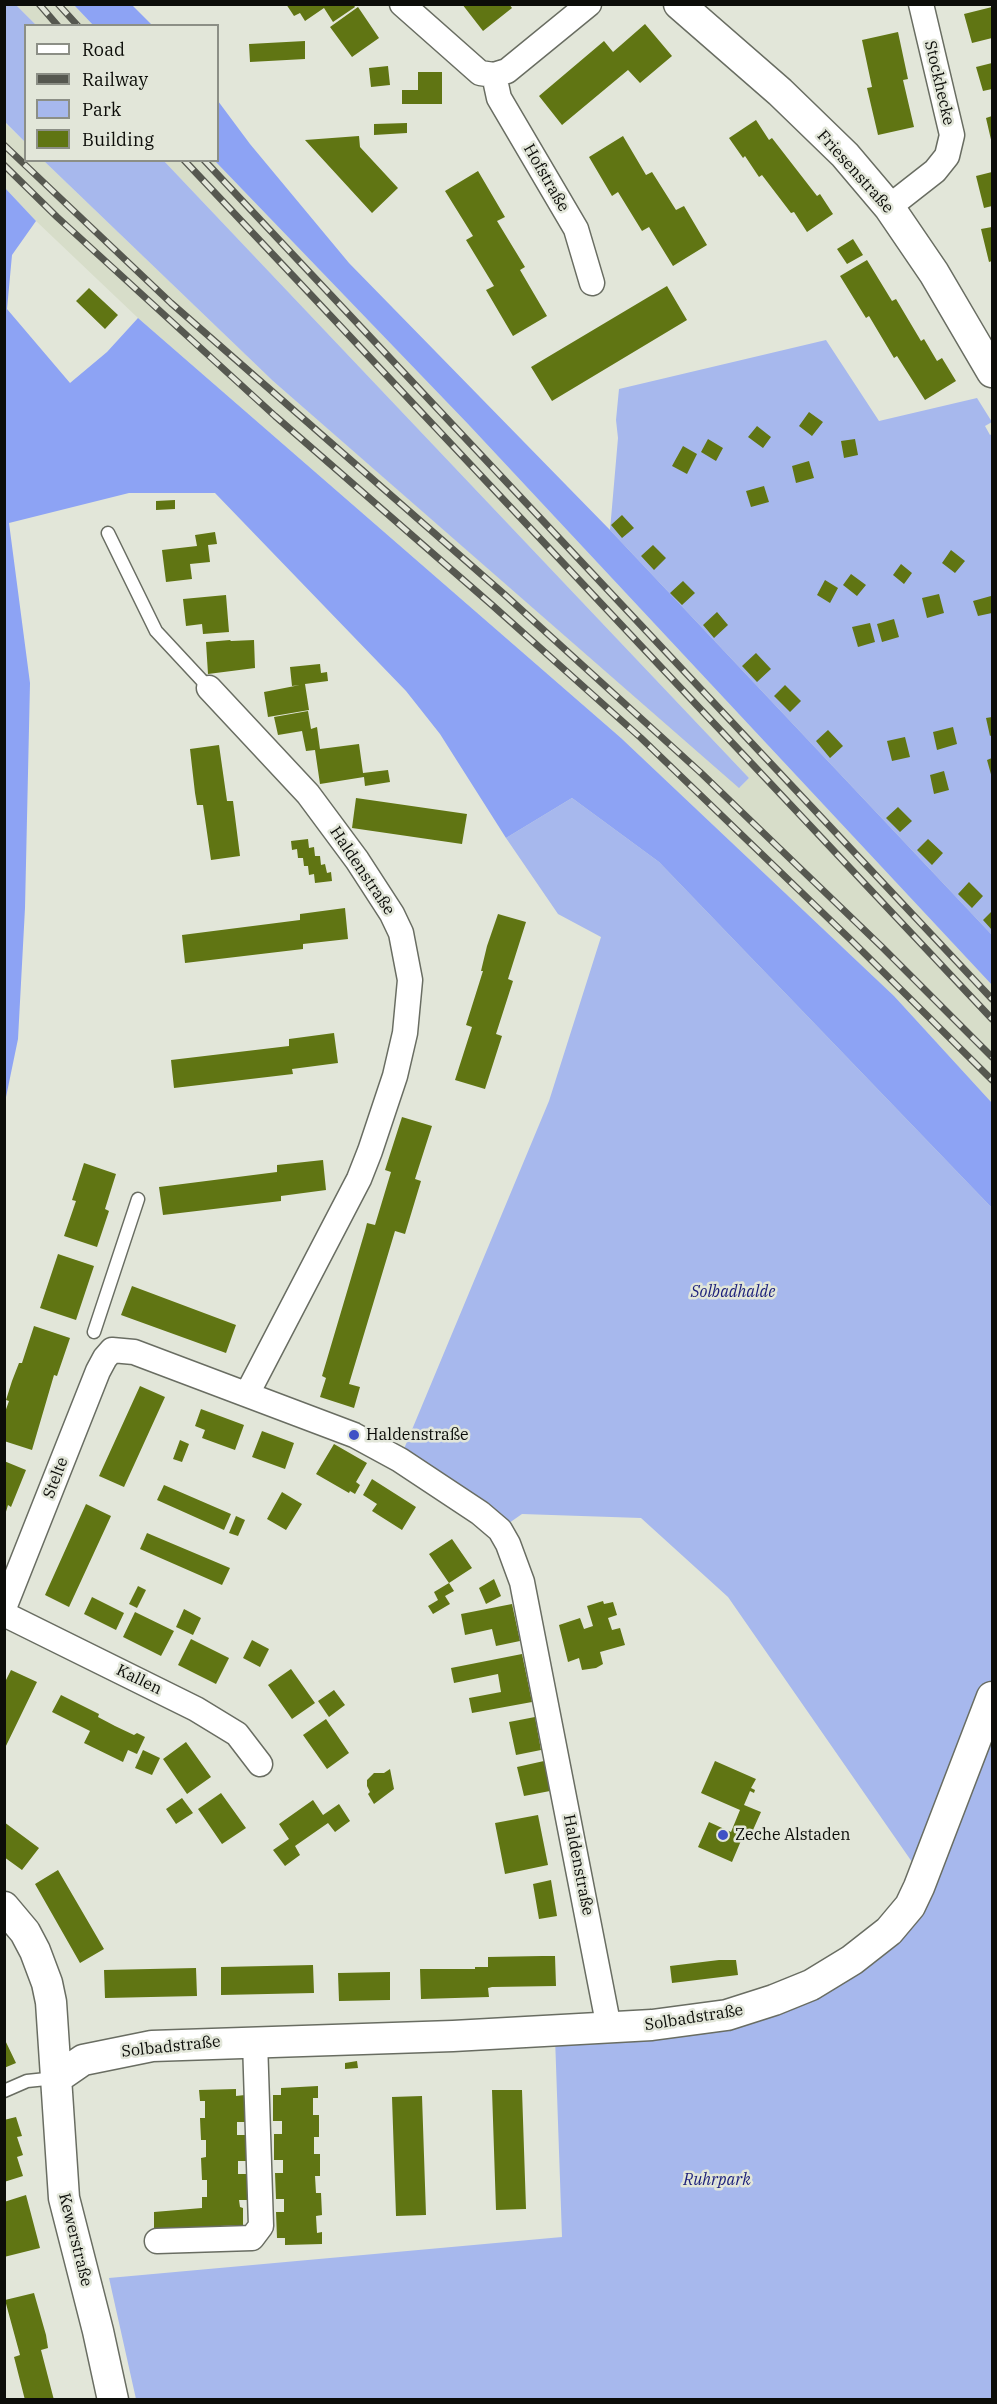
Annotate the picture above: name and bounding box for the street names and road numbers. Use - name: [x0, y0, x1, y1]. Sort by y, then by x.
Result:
- street label: Stockhecke: [920, 39, 958, 127]
- street label: Friesenstraße: [813, 127, 897, 217]
- street label: Hofstraße: [519, 141, 573, 215]
- street label: Haldenstraße: [325, 823, 399, 919]
- street label: Stelte: [39, 1455, 73, 1501]
- street label: Kallen: [113, 1661, 165, 1699]
- street label: Haldenstraße: [559, 1813, 597, 1917]
- street label: Solbadstraße: [643, 2001, 745, 2035]
- street label: Solbadstraße: [121, 2032, 221, 2062]
- street label: Kewerstraße: [54, 2191, 96, 2289]

